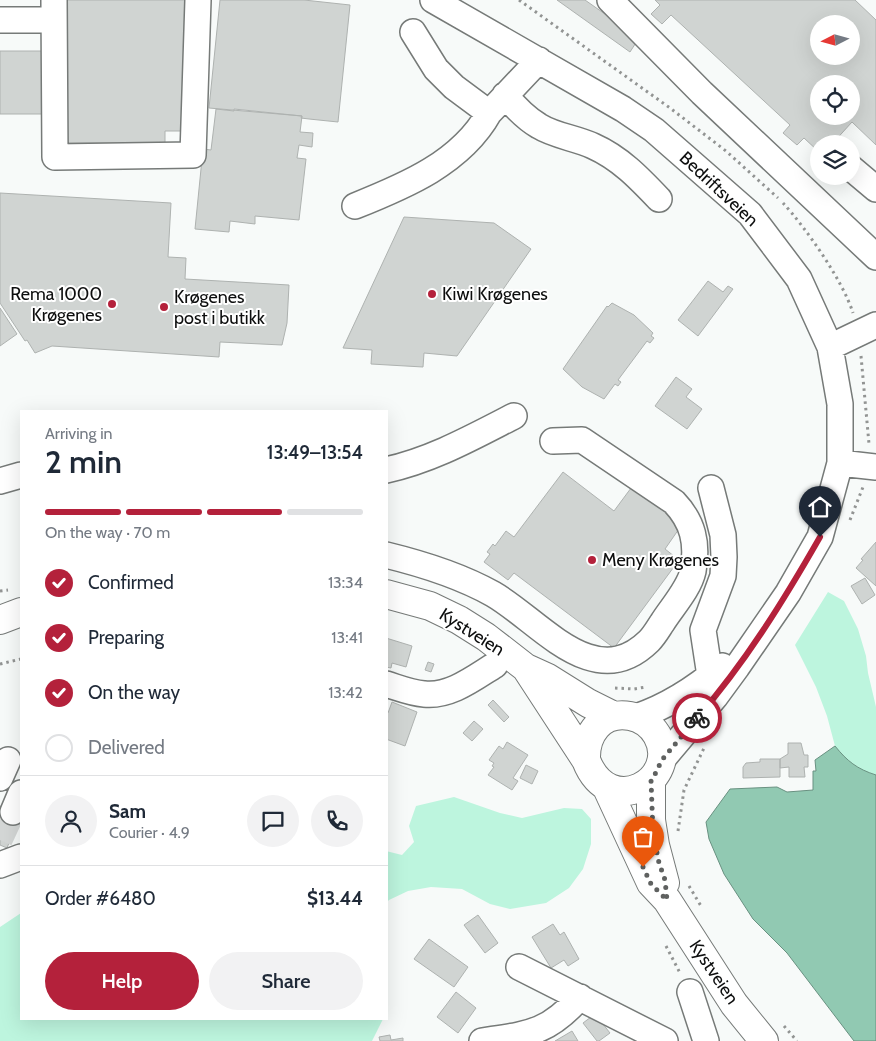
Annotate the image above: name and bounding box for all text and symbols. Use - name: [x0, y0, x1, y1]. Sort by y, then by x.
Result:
- north arrow: [810, 15, 860, 65]
- map controls: [810, 15, 860, 185]
- button: locate: [810, 75, 860, 125]
- button: layers: [810, 135, 860, 185]
- street label: Bedriftsveien: [675, 147, 763, 231]
- place label: Rema 1000 Krøgenes: [10, 283, 102, 326]
- place label: Kiwi Krøgenes: [442, 283, 548, 305]
- place label: Krøgenes post i butikk: [174, 286, 266, 329]
- marker: Kiwi Krøgenes: [426, 288, 438, 300]
- marker: Rema 1000 Krøgenes: [106, 298, 118, 310]
- marker: Krøgenes post i butikk: [158, 301, 170, 313]
- text: Arriving in: [45, 424, 112, 443]
- text: 13:49–13:54: [267, 441, 363, 464]
- text: 2 min: [45, 442, 122, 481]
- pin: [799, 486, 841, 537]
- icon: home: [806, 493, 834, 521]
- text: On the way · 70 m: [45, 523, 170, 542]
- place label: Meny Krøgenes: [602, 549, 719, 571]
- marker: Meny Krøgenes: [586, 554, 598, 566]
- icon: check: [45, 569, 73, 597]
- text: Confirmed: [88, 571, 174, 594]
- text: 13:34: [328, 573, 363, 592]
- street label: Kystveien: [435, 603, 509, 661]
- icon: check: [45, 624, 73, 652]
- text: Preparing: [88, 626, 164, 649]
- text: 13:41: [331, 628, 363, 647]
- icon: check: [45, 679, 73, 707]
- text: On the way: [88, 681, 180, 704]
- text: 13:42: [328, 683, 363, 702]
- courier: [672, 693, 722, 743]
- icon: bike: [683, 704, 711, 732]
- text: Delivered: [88, 736, 165, 759]
- button: person: [45, 795, 97, 847]
- button: chat: [247, 795, 299, 847]
- button: phone: [311, 795, 363, 847]
- text: Sam: [109, 800, 146, 823]
- pin: [622, 816, 664, 867]
- text: Courier · 4.9: [109, 823, 190, 842]
- icon: bag: [629, 823, 657, 851]
- text: Order #6480: [45, 887, 156, 910]
- text: $13.44: [307, 887, 363, 910]
- street label: Kystveien: [685, 936, 743, 1008]
- button: Help: [45, 952, 199, 1010]
- button: Share: [209, 952, 363, 1010]

